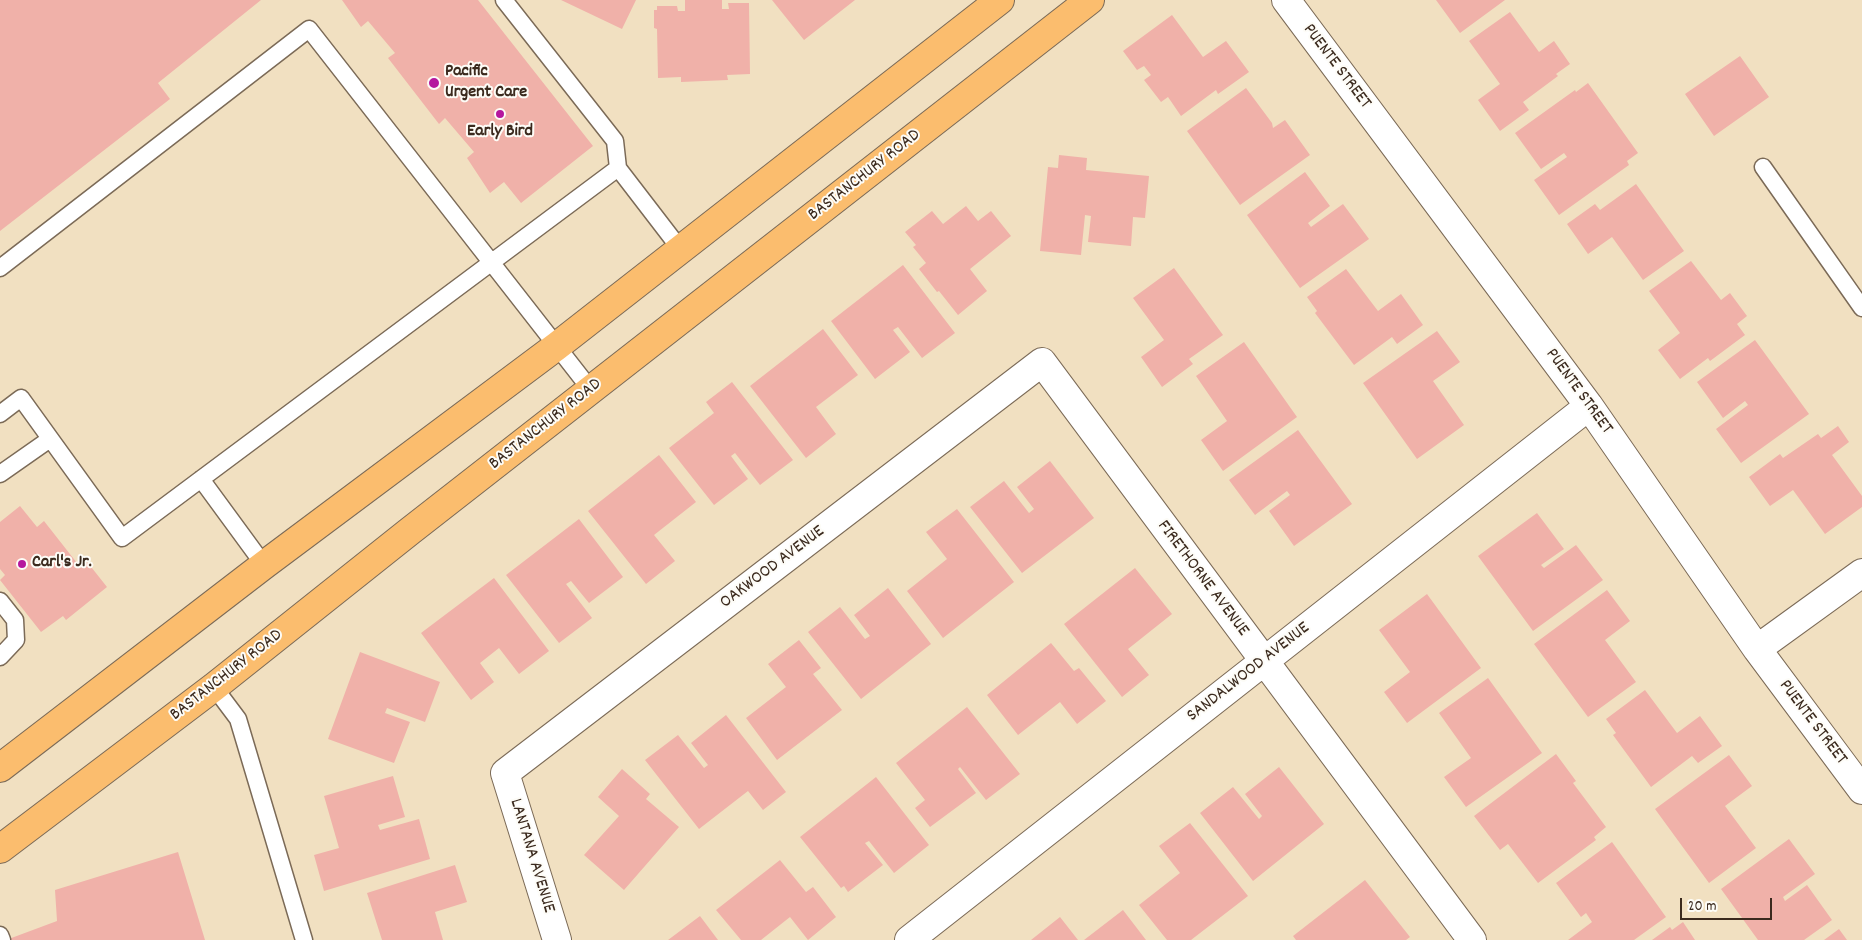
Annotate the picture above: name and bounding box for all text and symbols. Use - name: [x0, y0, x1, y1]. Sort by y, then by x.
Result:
- street label: PUENTE STREET: [1297, 20, 1375, 114]
- place label: Pacific Urgent Care: [445, 62, 527, 104]
- marker: Pacific Urgent Care: [427, 76, 441, 90]
- marker: Early Bird: [494, 108, 506, 120]
- place label: Early Bird: [467, 122, 533, 144]
- street label: BASTANCHURY ROAD: [804, 125, 926, 227]
- street label: PUENTE STREET: [1540, 345, 1616, 439]
- street label: BASTANCHURY ROAD: [485, 374, 607, 476]
- street label: FIRETHORNE AVENUE: [1151, 517, 1253, 641]
- street label: OAKWOOD AVENUE: [716, 522, 830, 614]
- place label: Carl's Jr.: [32, 553, 92, 575]
- marker: Carl's Jr.: [16, 558, 28, 570]
- street label: SANDALWOOD AVENUE: [1183, 618, 1315, 728]
- street label: BASTANCHURY ROAD: [166, 625, 288, 727]
- street label: PUENTE STREET: [1773, 676, 1851, 770]
- street label: LANTANA AVENUE: [503, 796, 559, 916]
- scale bar: [1682, 888, 1774, 920]
- text: 20 m: [1688, 896, 1716, 918]

